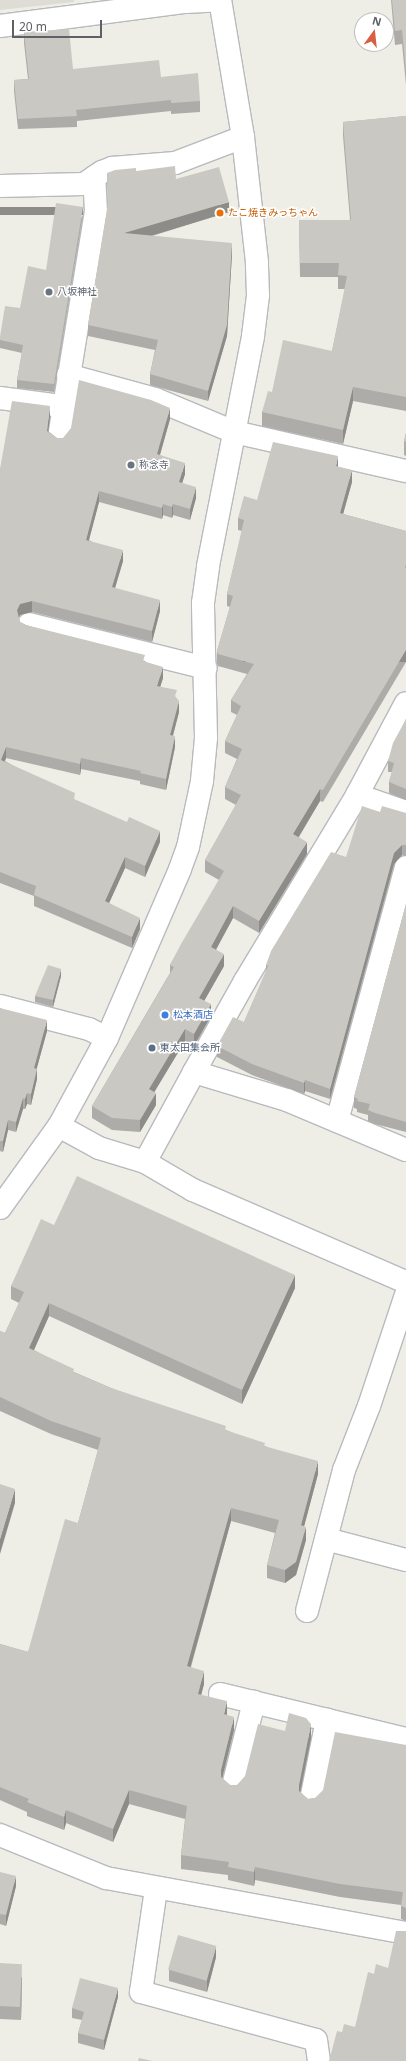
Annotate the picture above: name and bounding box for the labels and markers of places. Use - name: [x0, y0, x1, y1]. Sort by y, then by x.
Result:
- place label: たこ焼きみっちゃん: [228, 207, 318, 219]
- marker: たこ焼きみっちゃん: [215, 208, 225, 218]
- place label: 八坂神社: [57, 286, 97, 298]
- marker: 八坂神社: [44, 287, 54, 297]
- place label: 称念寺: [139, 459, 169, 471]
- marker: 称念寺: [126, 460, 136, 470]
- place label: 松本酒店: [173, 1009, 213, 1021]
- marker: 松本酒店: [160, 1010, 170, 1020]
- place label: 東太田集会所: [160, 1042, 220, 1054]
- marker: 東太田集会所: [147, 1043, 157, 1053]

